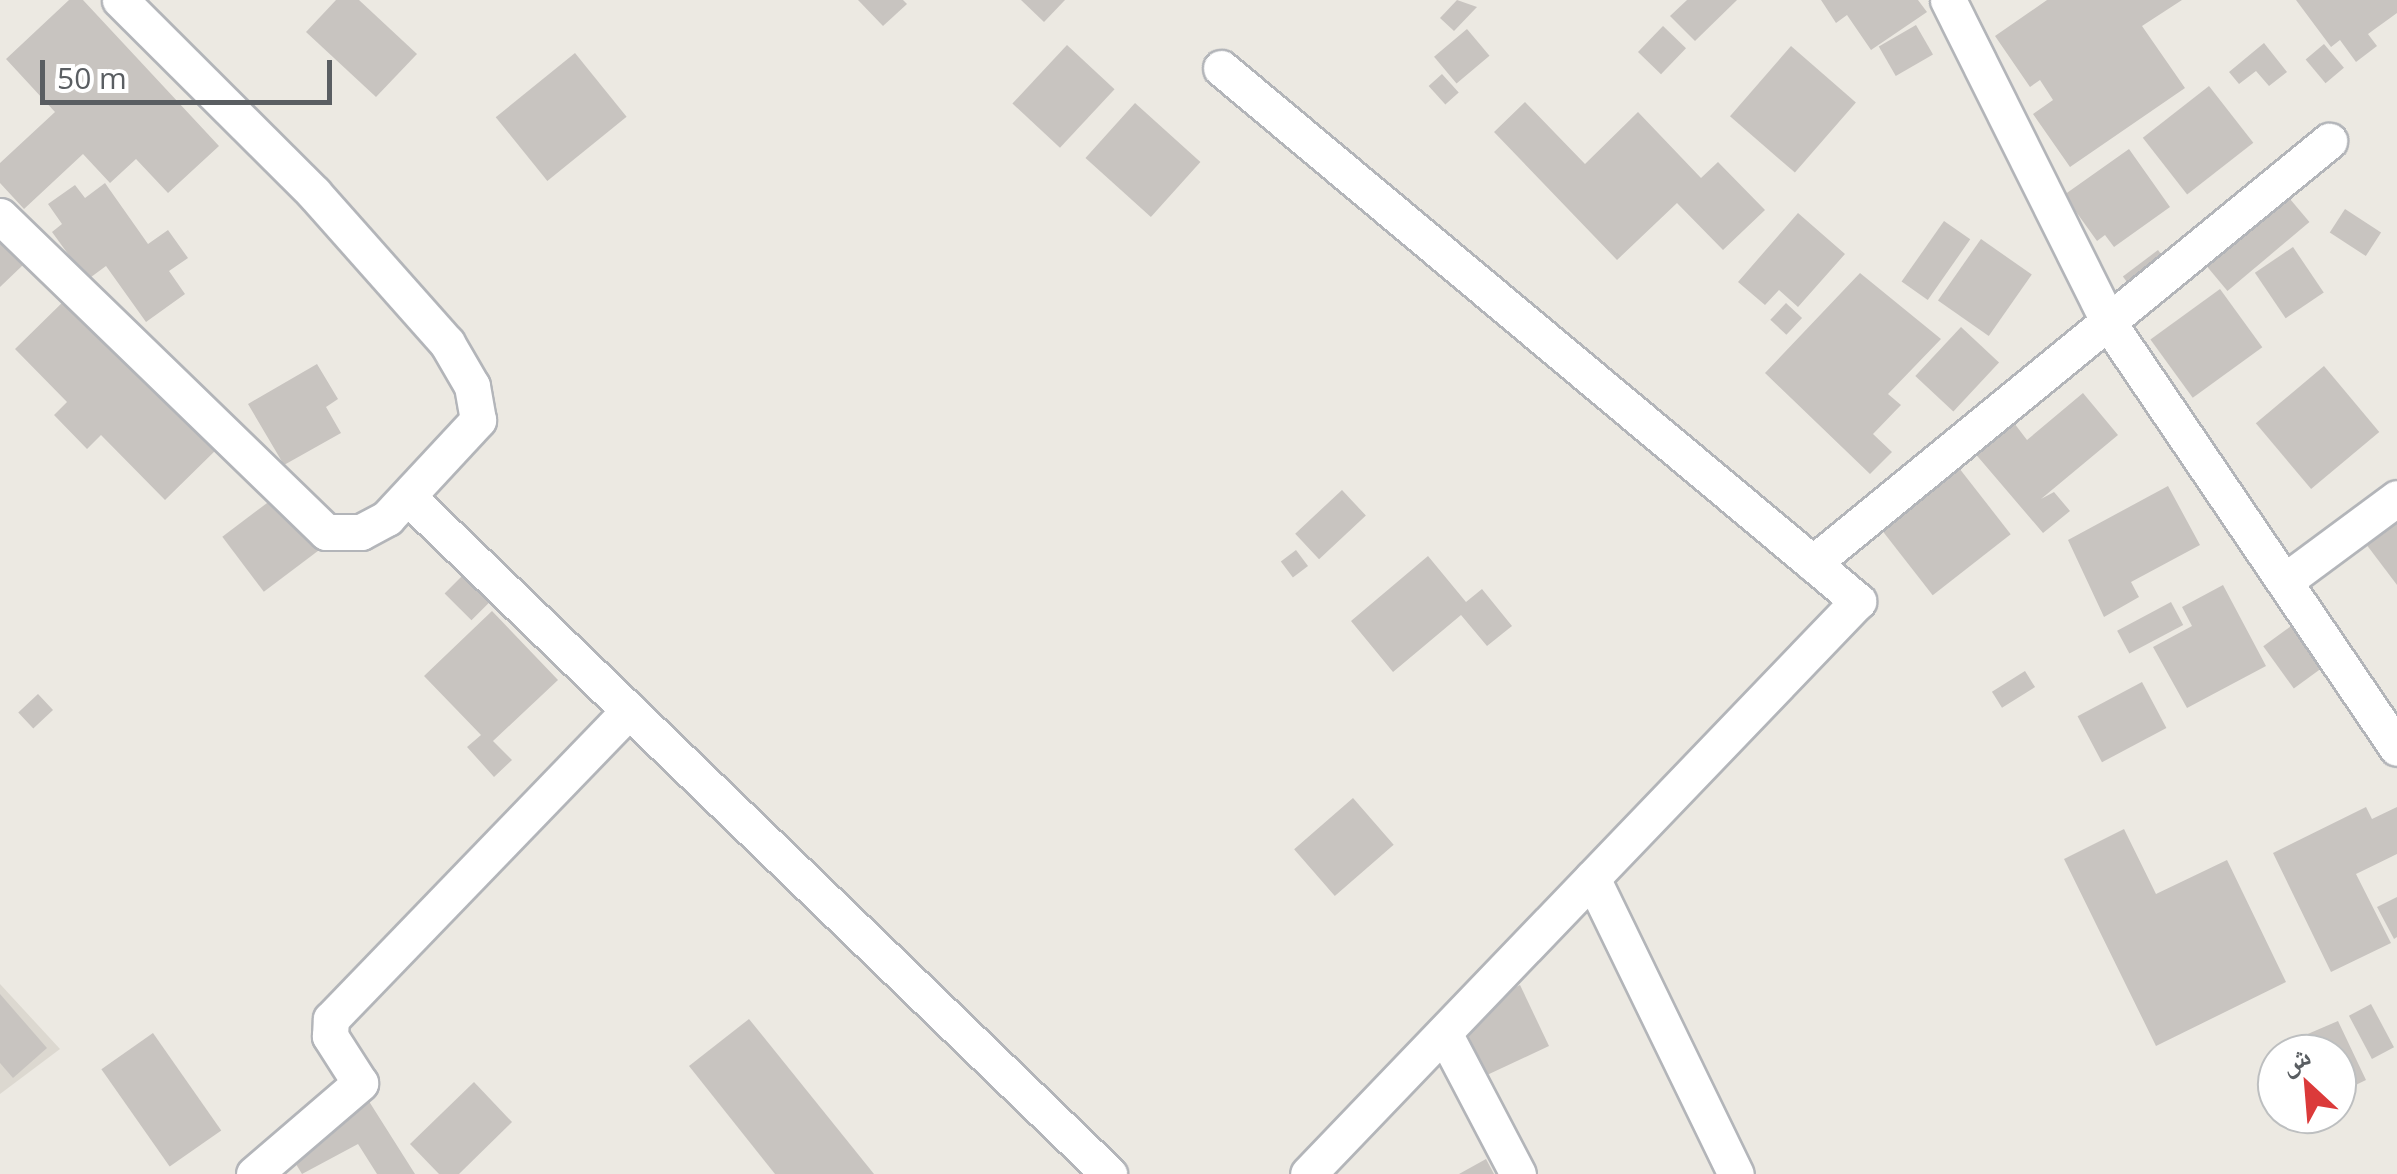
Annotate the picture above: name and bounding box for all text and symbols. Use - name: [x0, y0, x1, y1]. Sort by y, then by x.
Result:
- scale bar: [45, 40, 338, 102]
- text: 50 m: [57, 57, 127, 98]
- north arrow: [2257, 1034, 2357, 1134]
- text: ش: [2273, 1035, 2316, 1082]

